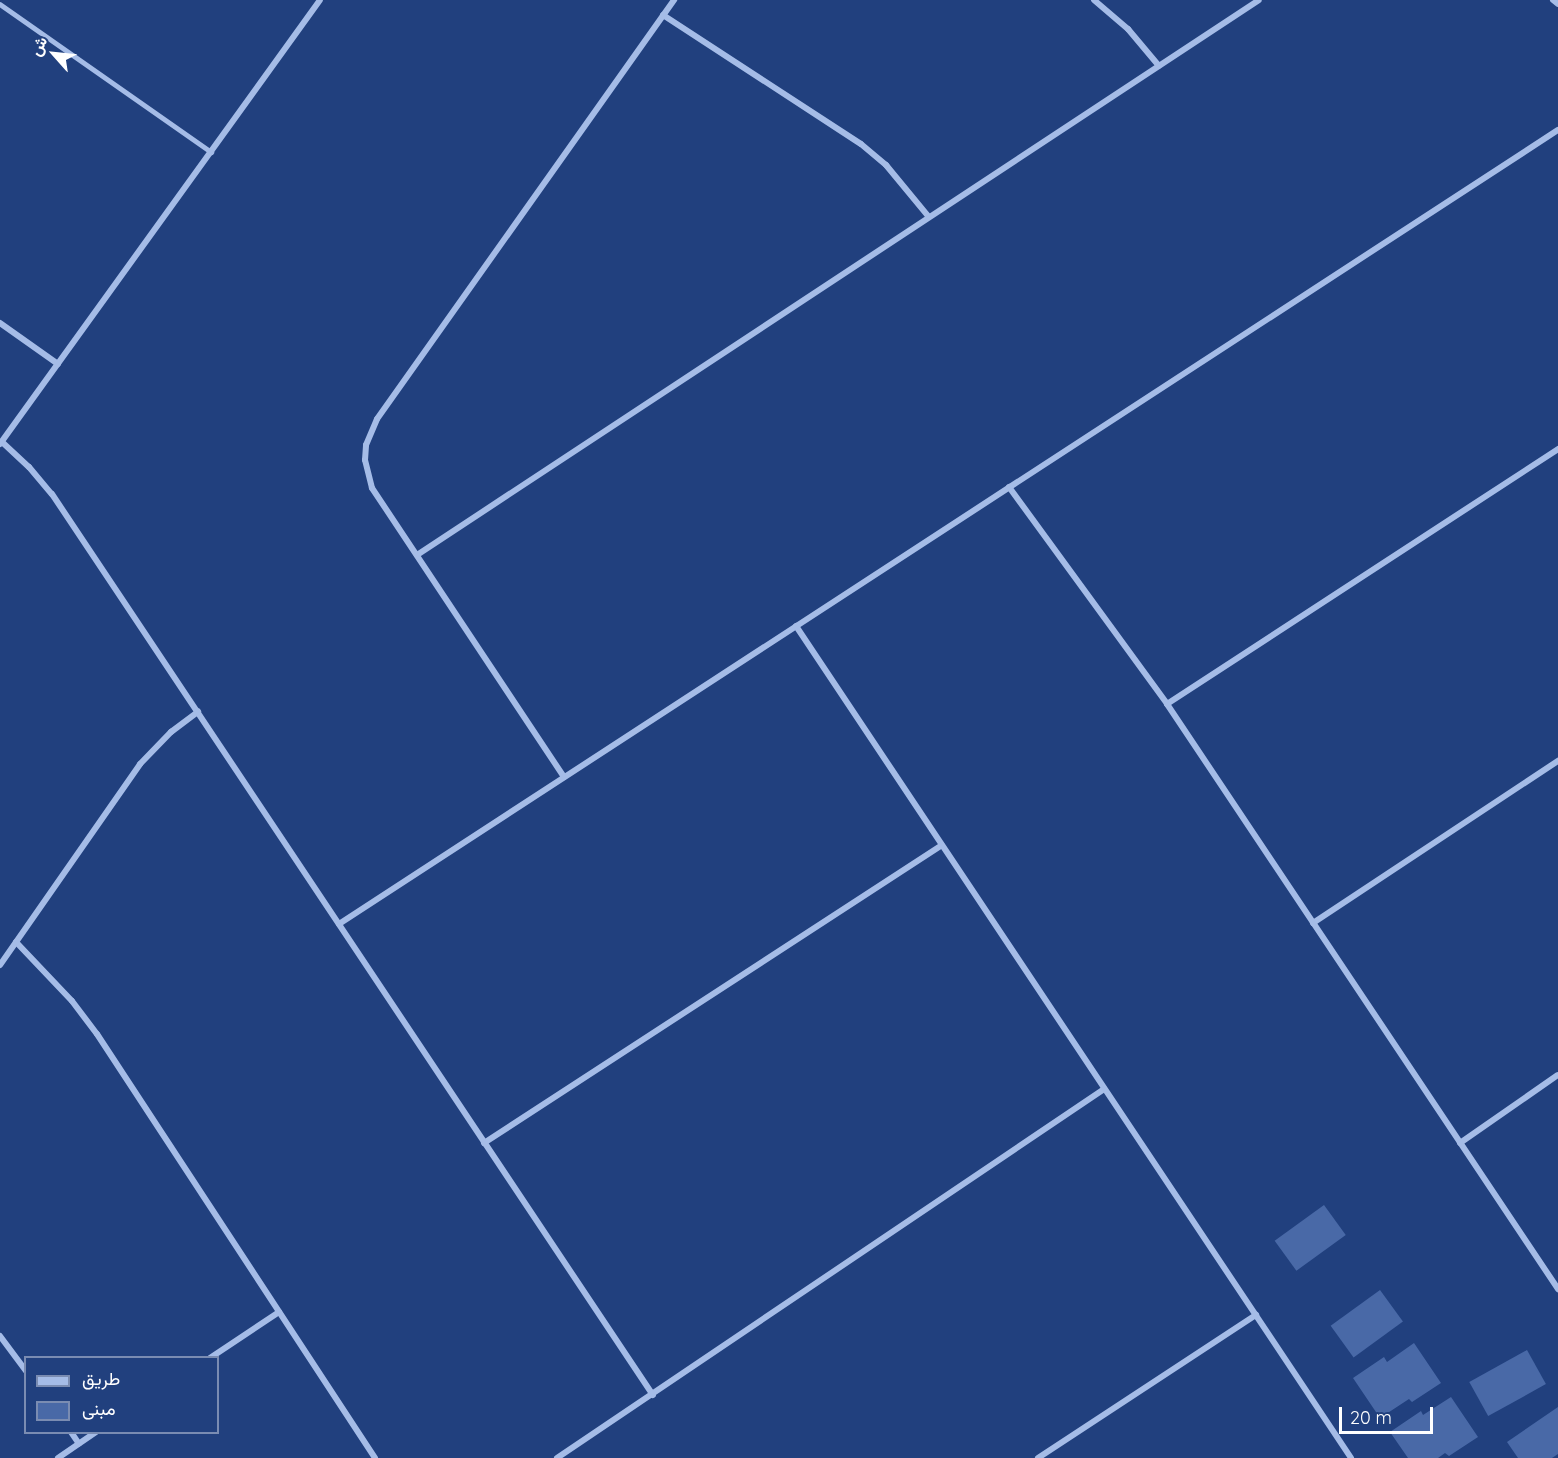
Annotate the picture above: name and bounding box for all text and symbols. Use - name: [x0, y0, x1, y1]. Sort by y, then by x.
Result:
- north arrow: [24, 24, 84, 84]
- text: ش: [25, 33, 51, 59]
- legend: [24, 1356, 219, 1434]
- text: طريق: [82, 1367, 120, 1390]
- scale bar: [1342, 1395, 1436, 1433]
- text: مبنى: [82, 1397, 116, 1420]
- text: 20 m: [1350, 1406, 1392, 1429]

